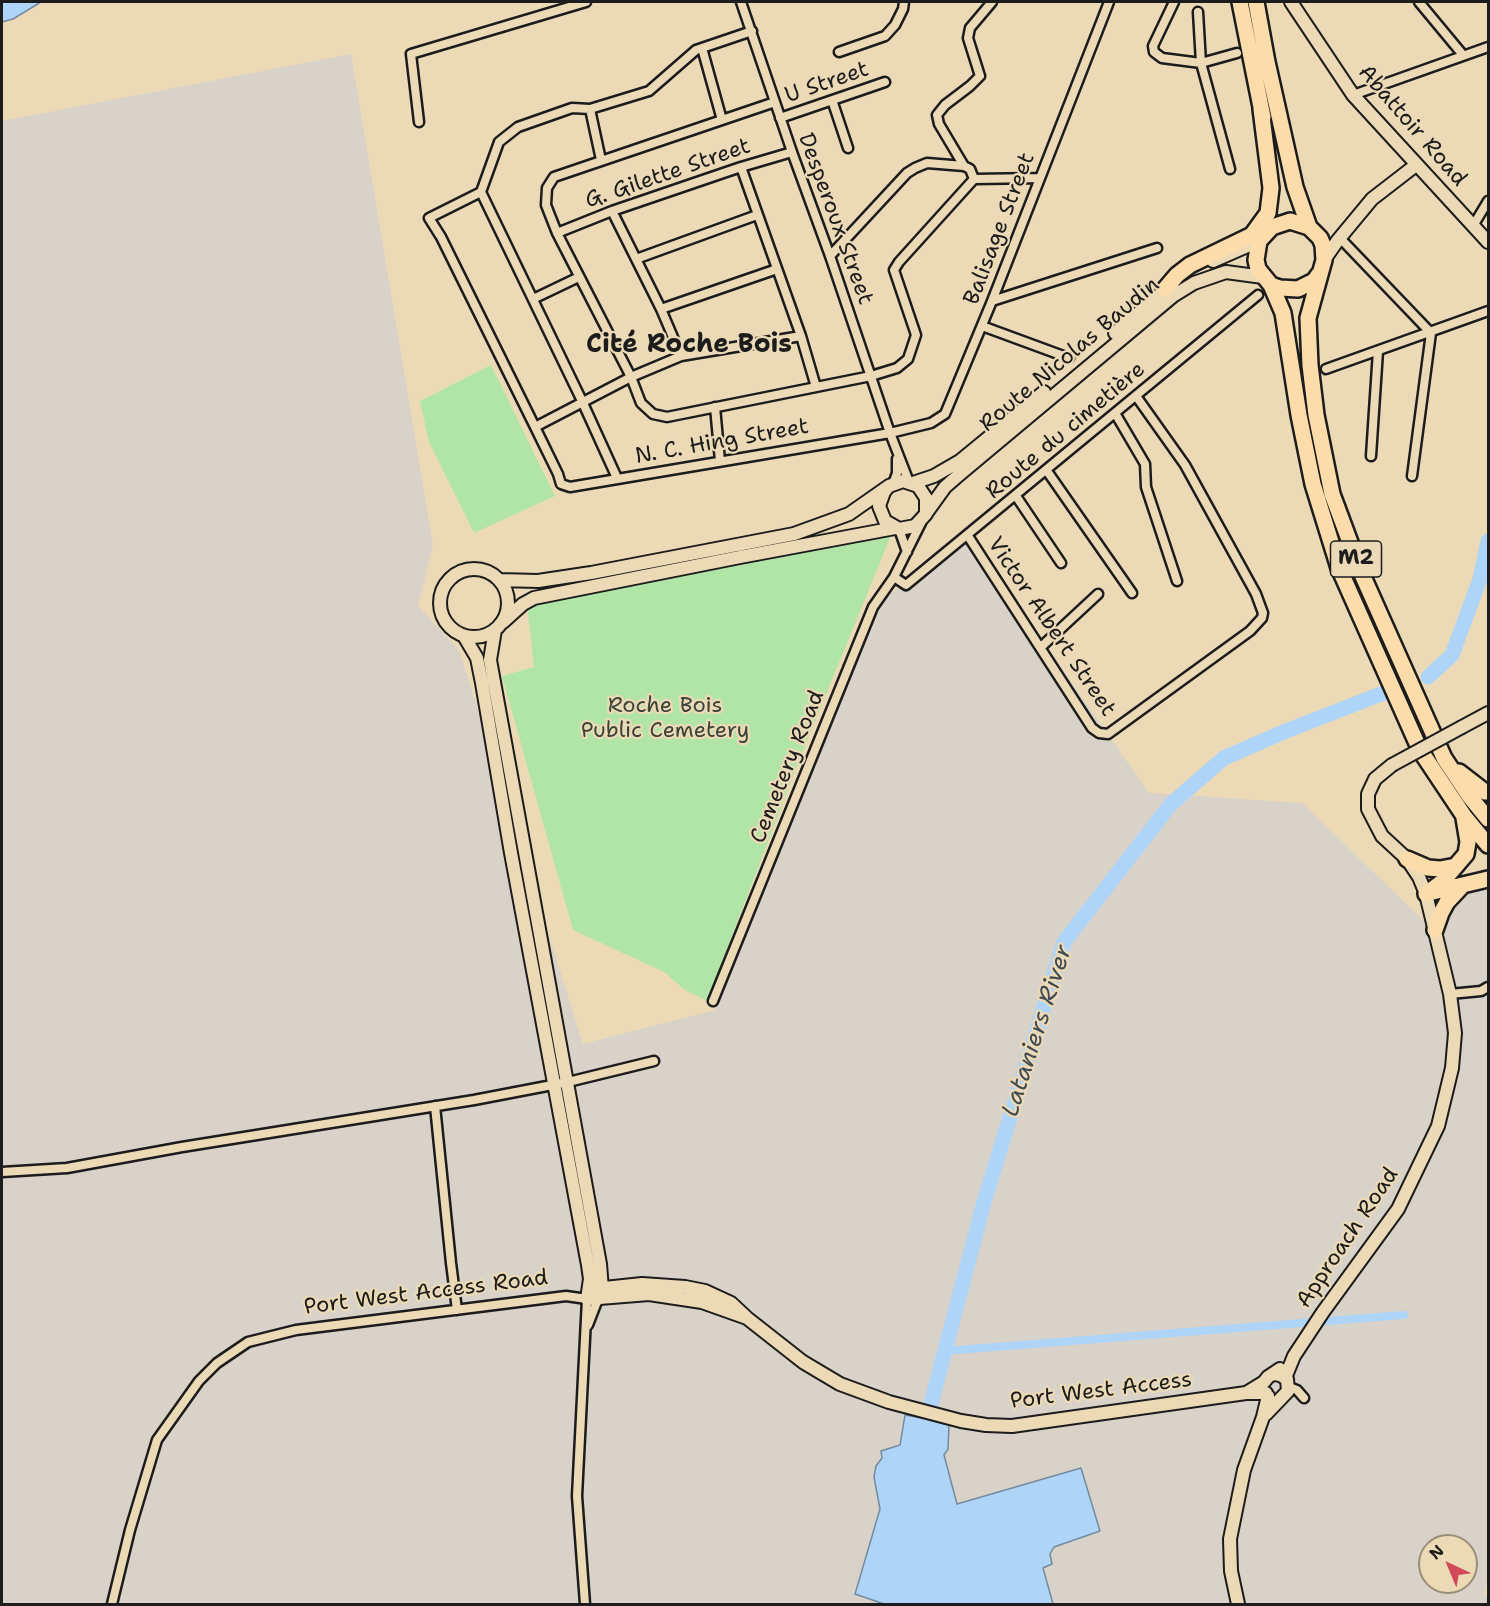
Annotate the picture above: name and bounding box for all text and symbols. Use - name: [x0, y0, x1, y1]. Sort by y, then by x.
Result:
- street label: U Street: [782, 56, 872, 110]
- street label: Abattoir Road: [1352, 60, 1472, 192]
- street label: Desperoux Street: [792, 130, 878, 308]
- street label: G. Gilette Street: [582, 133, 754, 215]
- street label: Balisage Street: [959, 149, 1041, 309]
- street label: Route Nicolas Baudin: [975, 272, 1165, 438]
- district label: Cité Roche Bois: [586, 329, 792, 361]
- street label: Route du cimetière: [981, 357, 1151, 505]
- street label: N. C. Hing Street: [633, 414, 811, 470]
- street label: Victor Albert Street: [981, 532, 1121, 722]
- road number: M2: [1330, 541, 1382, 577]
- street label: Cemetery Road: [745, 687, 831, 847]
- park label: Roche Bois Public Cemetery: [581, 693, 749, 744]
- water label: Lataniers River: [997, 942, 1079, 1120]
- street label: Approach Road: [1291, 1163, 1405, 1313]
- street label: Port West Access Road: [303, 1265, 549, 1321]
- street label: Port West Access: [1009, 1367, 1193, 1415]
- north arrow: [1418, 1534, 1478, 1594]
- text: N: [1425, 1540, 1448, 1564]

